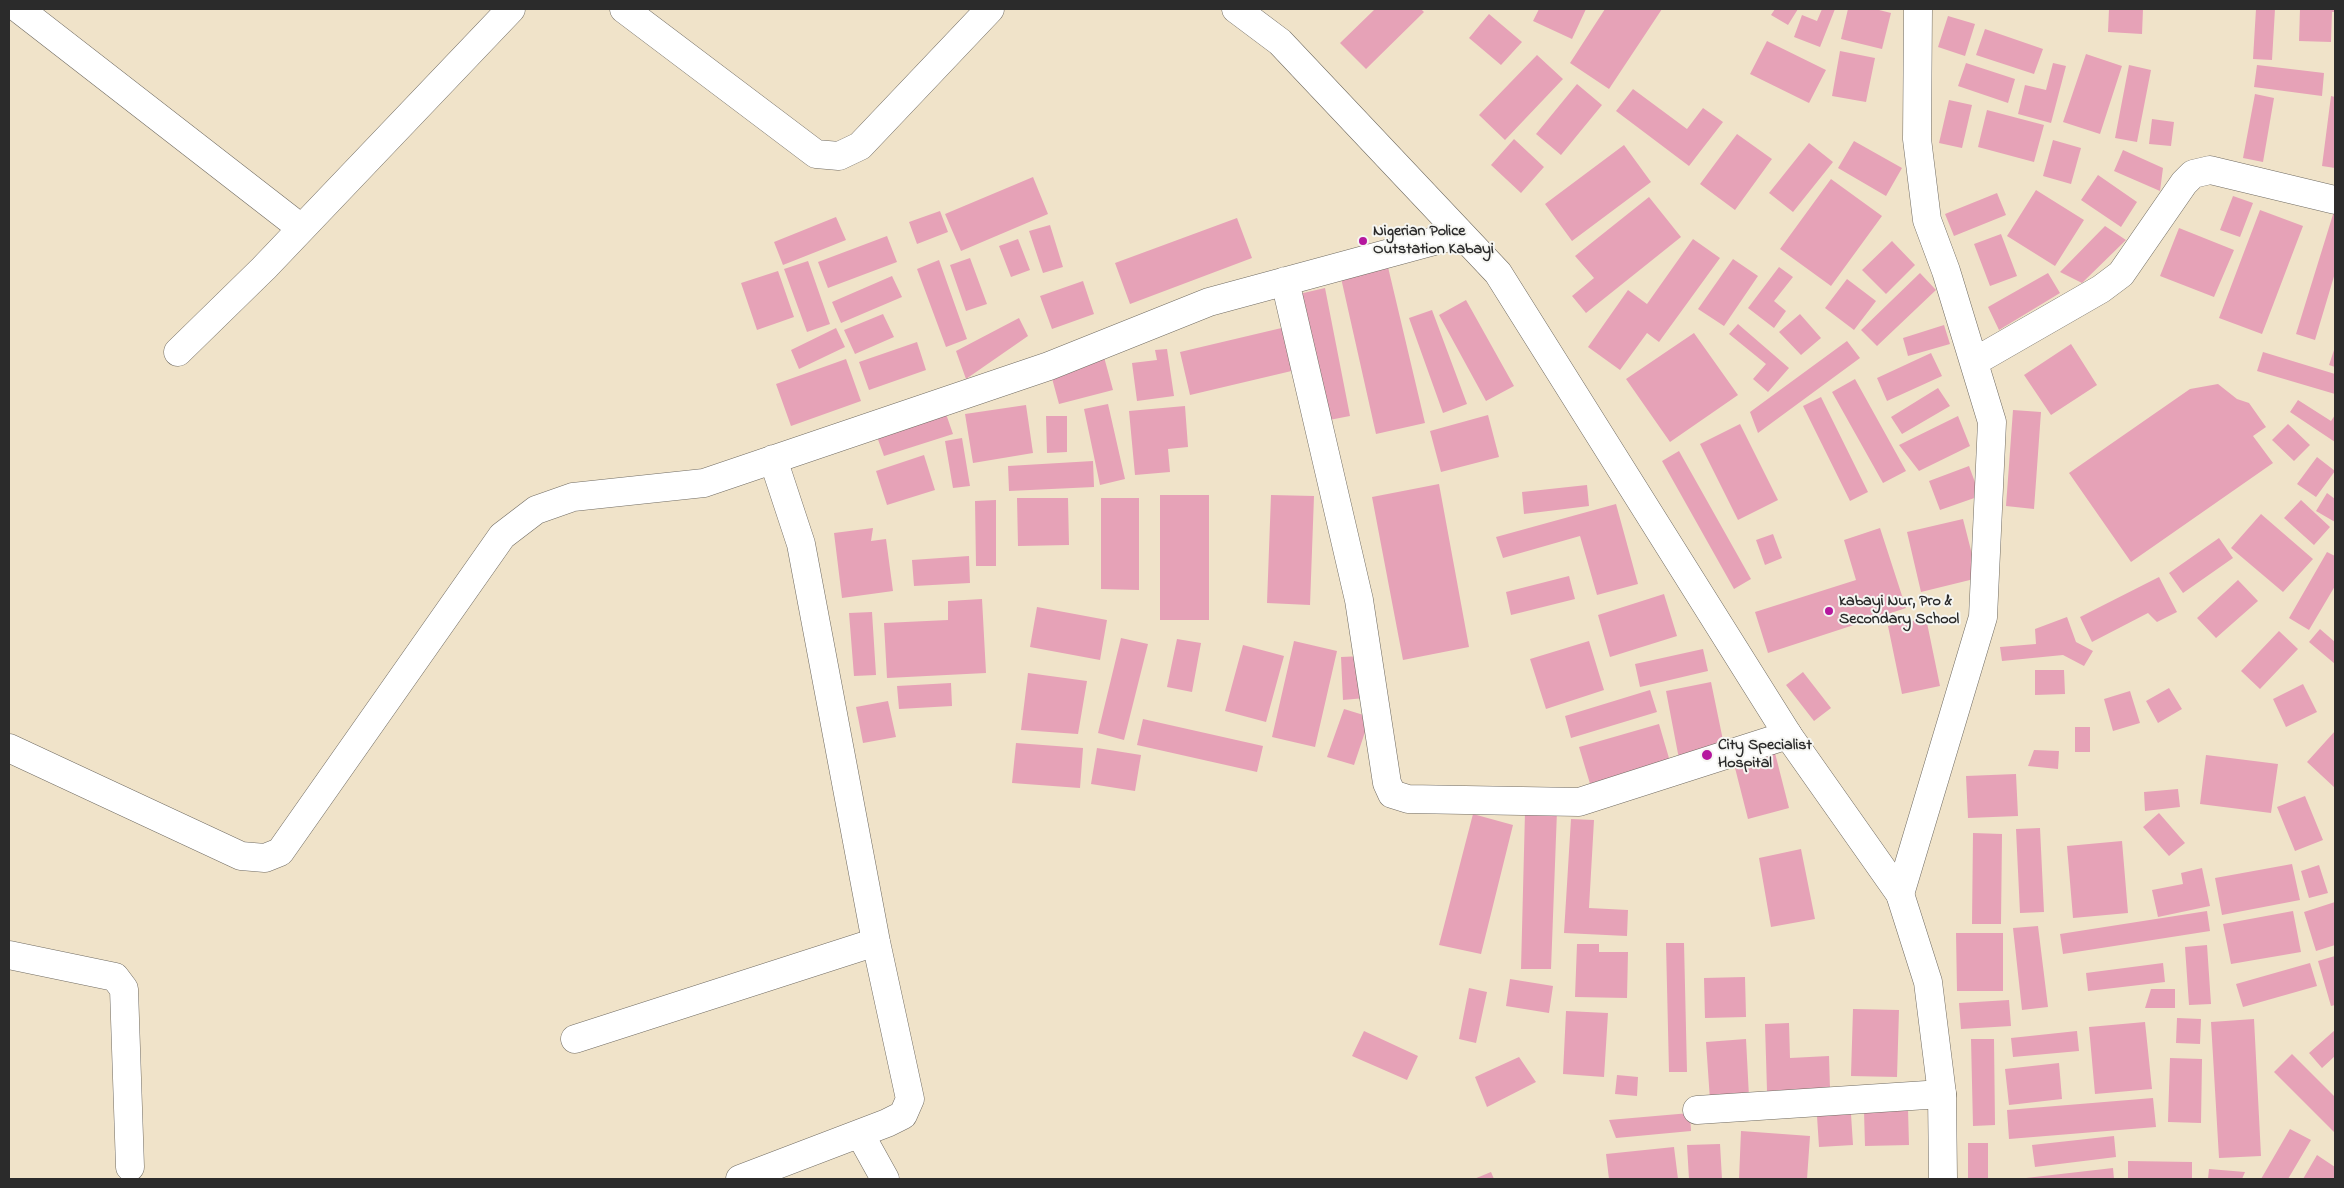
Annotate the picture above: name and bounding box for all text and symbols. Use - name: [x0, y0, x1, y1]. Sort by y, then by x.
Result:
- place label: Nigerian Police Outstation Kabayi: [1373, 222, 1494, 260]
- marker: Nigerian Police Outstation Kabayi: [1357, 235, 1369, 247]
- place label: kabayi Nur, Pro & Secondary School: [1839, 592, 1959, 630]
- marker: kabayi Nur, Pro & Secondary School: [1823, 605, 1835, 617]
- place label: City Specialist Hospital: [1718, 736, 1812, 774]
- marker: City Specialist Hospital: [1700, 748, 1714, 762]

